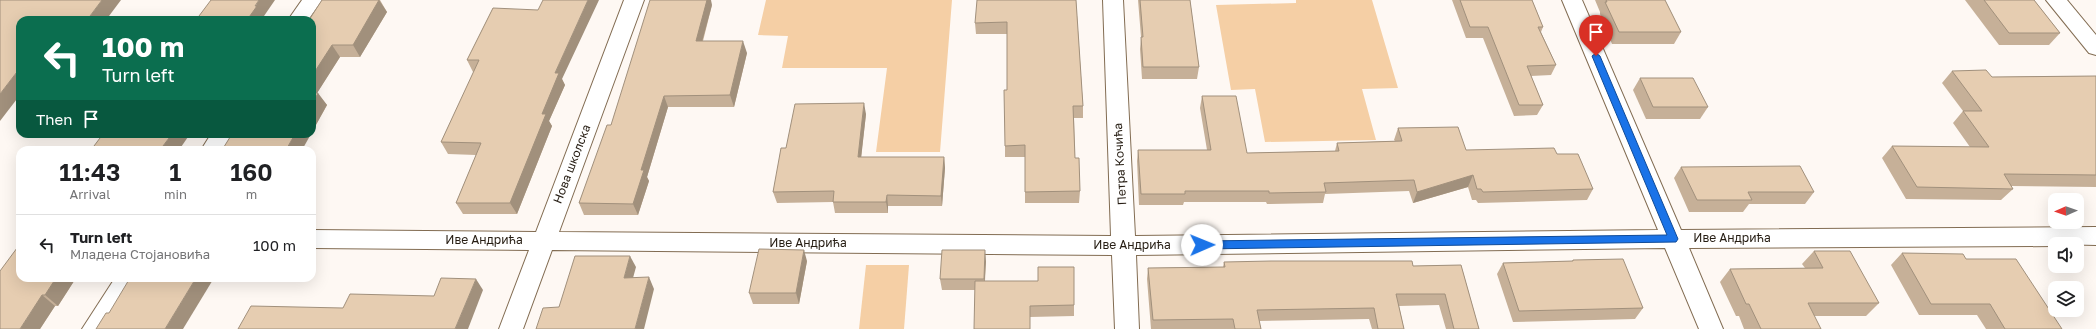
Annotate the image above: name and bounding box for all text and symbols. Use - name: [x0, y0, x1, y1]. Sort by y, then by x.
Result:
- pin: [1579, 15, 1613, 56]
- icon: arrive: [1585, 21, 1607, 43]
- text: 100 m: [102, 30, 184, 63]
- icon: left: [36, 32, 88, 84]
- text: Turn left: [102, 64, 175, 86]
- icon: arrive: [80, 108, 102, 130]
- text: Then: [36, 110, 72, 128]
- street label: Нова школска: [550, 122, 593, 205]
- street label: Петра Кочића: [1110, 122, 1129, 206]
- text: 11:43: [59, 157, 121, 186]
- text: 1: [169, 157, 181, 186]
- text: 160: [230, 157, 273, 186]
- text: Arrival: [70, 186, 110, 202]
- text: min: [164, 186, 187, 202]
- text: m: [246, 186, 257, 202]
- north arrow: [2048, 193, 2084, 229]
- map controls: [2048, 193, 2084, 317]
- position arrow: [1181, 224, 1223, 266]
- text: Turn left: [70, 228, 132, 246]
- street label: Иве Андрића: [1693, 230, 1771, 245]
- street label: Иве Андрића: [445, 232, 523, 247]
- icon: left: [36, 234, 58, 256]
- street label: Иве Андрића: [769, 235, 847, 250]
- text: 100 m: [253, 236, 296, 254]
- street label: Иве Андрића: [1093, 237, 1171, 252]
- button: sound: [2048, 237, 2084, 273]
- text: Младена Стојановића: [70, 246, 210, 262]
- button: layers: [2048, 281, 2084, 317]

